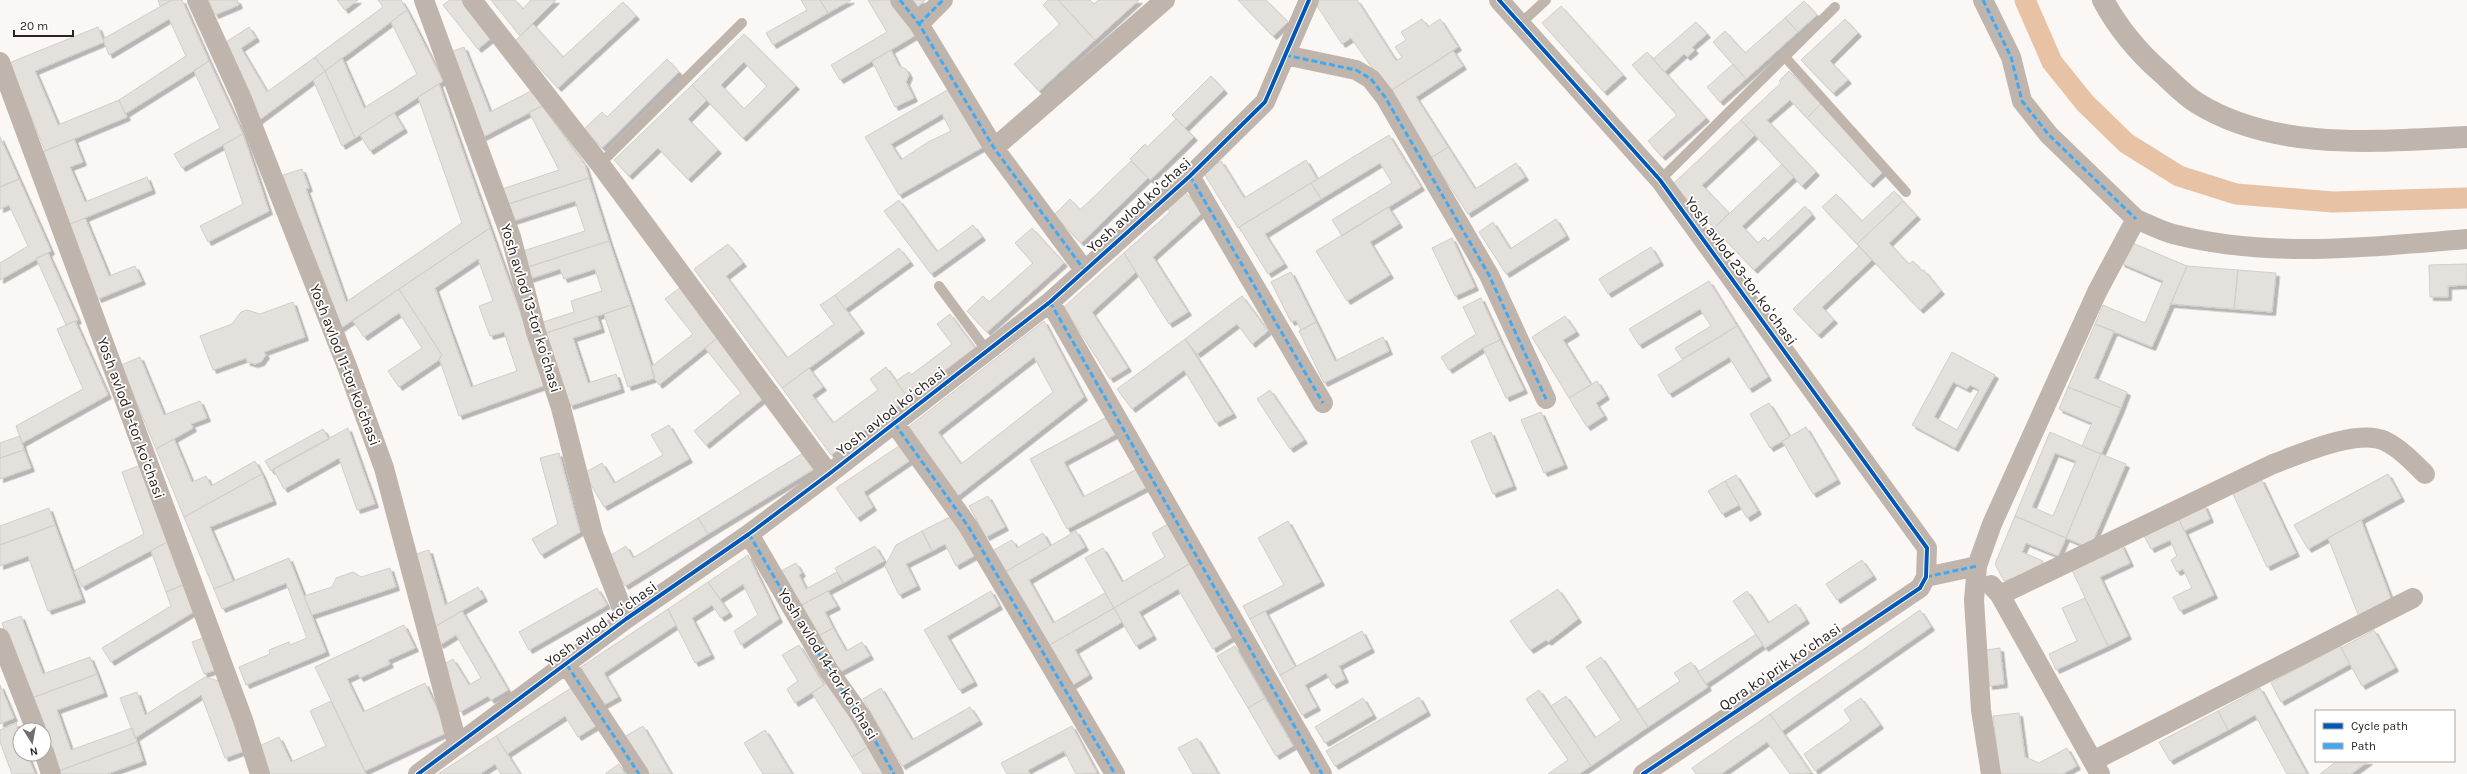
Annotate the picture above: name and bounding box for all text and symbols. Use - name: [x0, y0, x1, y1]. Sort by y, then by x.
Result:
- scale bar: [14, 12, 73, 38]
- text: 20 m: [20, 19, 48, 33]
- street label: Yosh avlod koʻchasi: [1083, 153, 1195, 257]
- street label: Yosh avlod 23-tor koʻchasi: [1681, 193, 1801, 349]
- street label: Yosh avlod 13-tor koʻchasi: [497, 221, 565, 395]
- street label: Yosh avlod 11-tor koʻchasi: [306, 282, 384, 448]
- street label: Yosh avlod 9-tor koʻchasi: [93, 335, 169, 501]
- street label: Yosh avlod koʻchasi: [833, 363, 949, 459]
- street label: Yosh avlod koʻchasi: [542, 577, 660, 671]
- street label: Yosh avlod 14-tor koʻchasi: [774, 585, 882, 743]
- street label: Qora koʻprik koʻchasi: [1716, 619, 1844, 715]
- legend: [2315, 710, 2455, 762]
- text: Cycle path: [2351, 719, 2408, 733]
- north arrow: [12, 722, 52, 762]
- text: Path: [2351, 739, 2376, 753]
- text: N: [29, 744, 39, 758]

